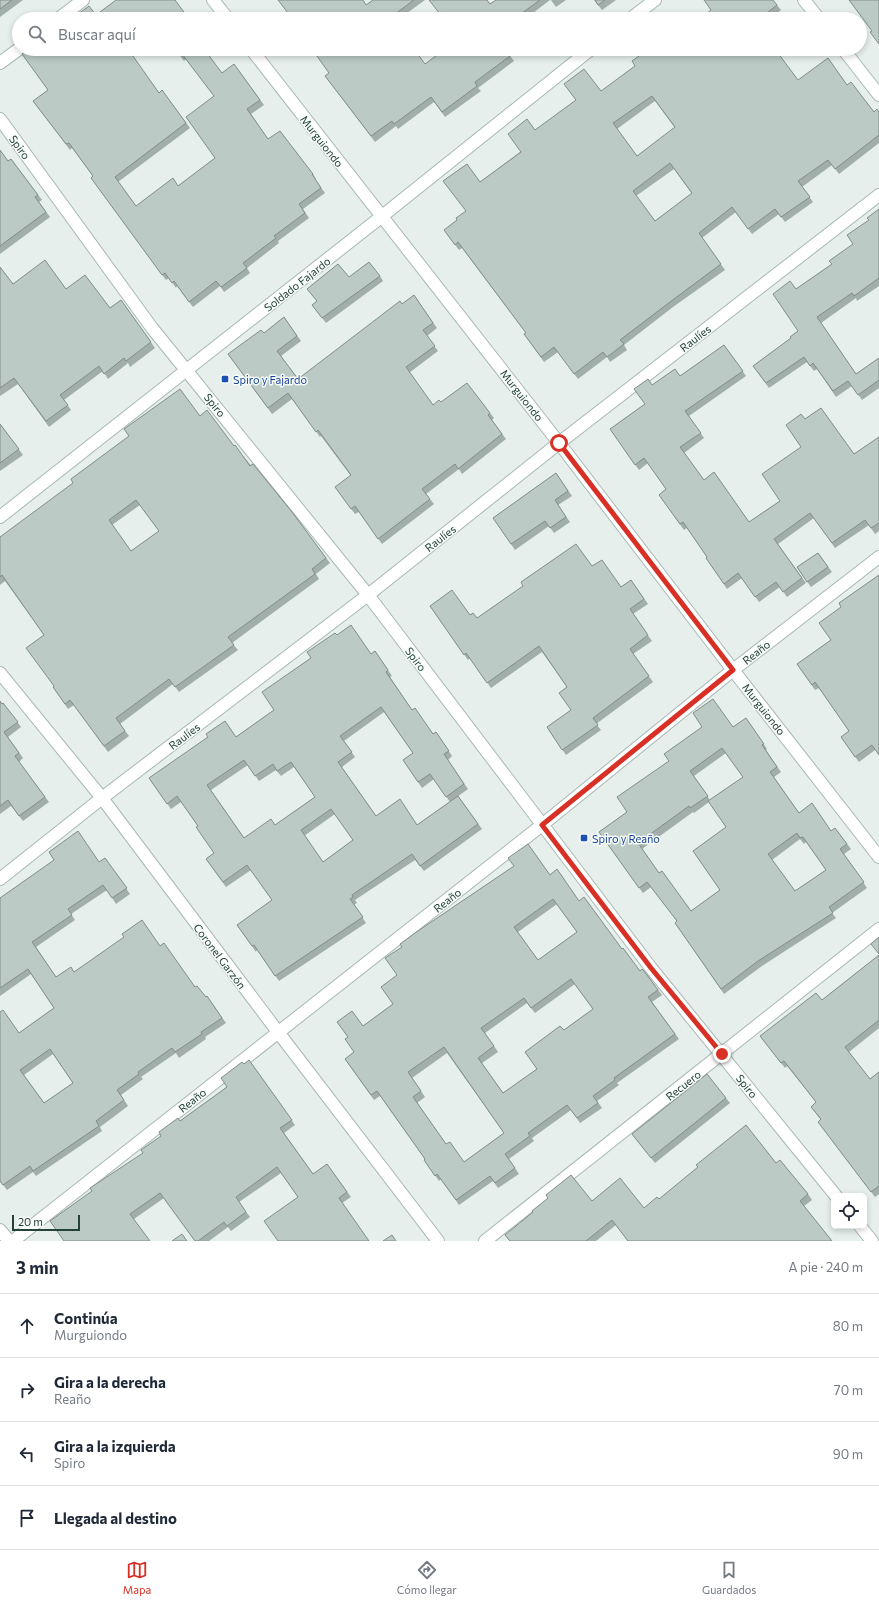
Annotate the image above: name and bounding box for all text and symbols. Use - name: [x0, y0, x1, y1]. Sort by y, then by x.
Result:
- search box: [12, 12, 867, 56]
- icon: search: [26, 23, 48, 45]
- text: Buscar aquí: [58, 25, 136, 43]
- street label: Murguiondo: [298, 113, 346, 170]
- street label: Spiro: [7, 132, 33, 162]
- street label: Soldado Fajardo: [261, 254, 333, 314]
- street label: Raulíes: [677, 322, 713, 354]
- street label: Murguiondo: [498, 367, 546, 424]
- place label: Spiro y Fajardo: [233, 373, 307, 386]
- marker: Spiro y Fajardo: [220, 374, 230, 384]
- street label: Spiro: [202, 391, 229, 420]
- route start: [550, 434, 568, 452]
- street label: Raulíes: [422, 522, 458, 554]
- street label: Reaño: [740, 637, 773, 667]
- street label: Spiro: [403, 644, 429, 674]
- street label: Murguiondo: [740, 681, 788, 738]
- street label: Raulíes: [166, 720, 202, 752]
- place label: Spiro y Reaño: [592, 832, 660, 845]
- marker: Spiro y Reaño: [579, 833, 589, 843]
- street label: Reaño: [431, 885, 464, 915]
- street label: Coronel Garzón: [191, 921, 249, 991]
- route end: [713, 1045, 731, 1063]
- street label: Recuero: [663, 1067, 703, 1103]
- street label: Spiro: [734, 1072, 761, 1101]
- street label: Reaño: [176, 1085, 209, 1115]
- map controls: [831, 1193, 867, 1229]
- button: locate: [831, 1193, 867, 1229]
- scale bar: [12, 1213, 80, 1232]
- text: 20 m: [18, 1215, 43, 1228]
- text: 3 min: [16, 1257, 59, 1278]
- text: A pie · 240 m: [789, 1259, 863, 1275]
- text: Continúa: [54, 1309, 118, 1327]
- icon: ahead: [16, 1315, 38, 1337]
- text: 80 m: [833, 1318, 863, 1334]
- text: Murguiondo: [54, 1327, 127, 1343]
- text: Gira a la derecha: [54, 1373, 166, 1391]
- icon: right: [16, 1379, 38, 1401]
- text: 70 m: [834, 1382, 863, 1398]
- text: Reaño: [54, 1391, 91, 1407]
- text: Gira a la izquierda: [54, 1437, 176, 1455]
- icon: left: [16, 1443, 38, 1465]
- text: 90 m: [833, 1446, 863, 1462]
- text: Spiro: [54, 1455, 85, 1471]
- icon: arrive: [16, 1507, 38, 1529]
- text: Llegada al destino: [54, 1509, 177, 1527]
- tab: Mapa: [123, 1559, 151, 1596]
- tab: Cómo llegar: [397, 1559, 457, 1596]
- tab: Guardados: [702, 1559, 756, 1596]

